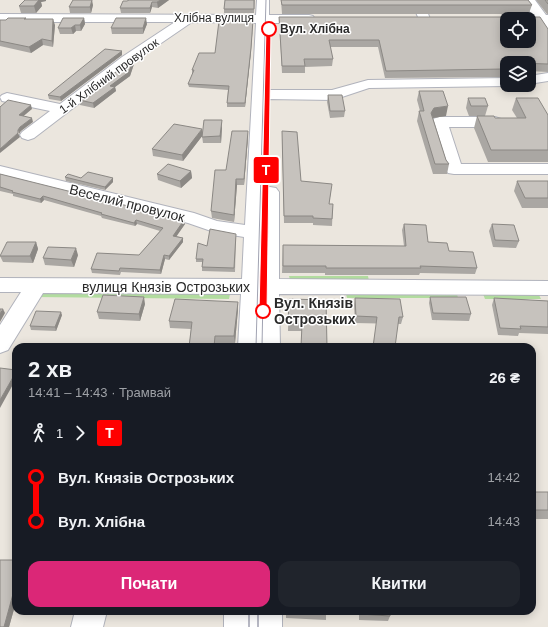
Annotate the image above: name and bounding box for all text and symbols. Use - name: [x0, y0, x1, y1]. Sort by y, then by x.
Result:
- street label: Хлібна вулиця: [174, 11, 254, 25]
- map controls: [500, 12, 536, 92]
- button: locate: [500, 12, 536, 48]
- marker: Вул. Хлібна: [261, 21, 277, 37]
- place label: Вул. Хлібна: [280, 22, 350, 36]
- street label: 1-й Хлібний провулок: [57, 35, 162, 117]
- button: layers: [500, 56, 536, 92]
- line badge: Т: [253, 157, 279, 183]
- text: Т: [262, 162, 270, 178]
- street label: Веселий провулок: [68, 181, 187, 225]
- street label: вулиця Князів Острозьких: [82, 279, 250, 295]
- place label: Вул. Князів Острозьких: [274, 295, 356, 327]
- marker: Вул. Князів Острозьких: [255, 303, 271, 319]
- text: 2 хв: [28, 357, 72, 382]
- text: 26 ₴: [489, 369, 520, 386]
- text: 14:41 – 14:43 · Трамвай: [28, 385, 171, 400]
- icon: walk: [28, 422, 50, 444]
- icon: forward: [69, 422, 91, 444]
- text: Т: [105, 425, 114, 441]
- text: 1: [56, 426, 63, 441]
- text: Вул. Князів Острозьких: [58, 469, 234, 486]
- text: 14:42: [487, 470, 520, 485]
- text: Вул. Хлібна: [58, 513, 145, 530]
- text: 14:43: [487, 514, 520, 529]
- button: Почати: [28, 561, 270, 607]
- button: Квитки: [278, 561, 520, 607]

